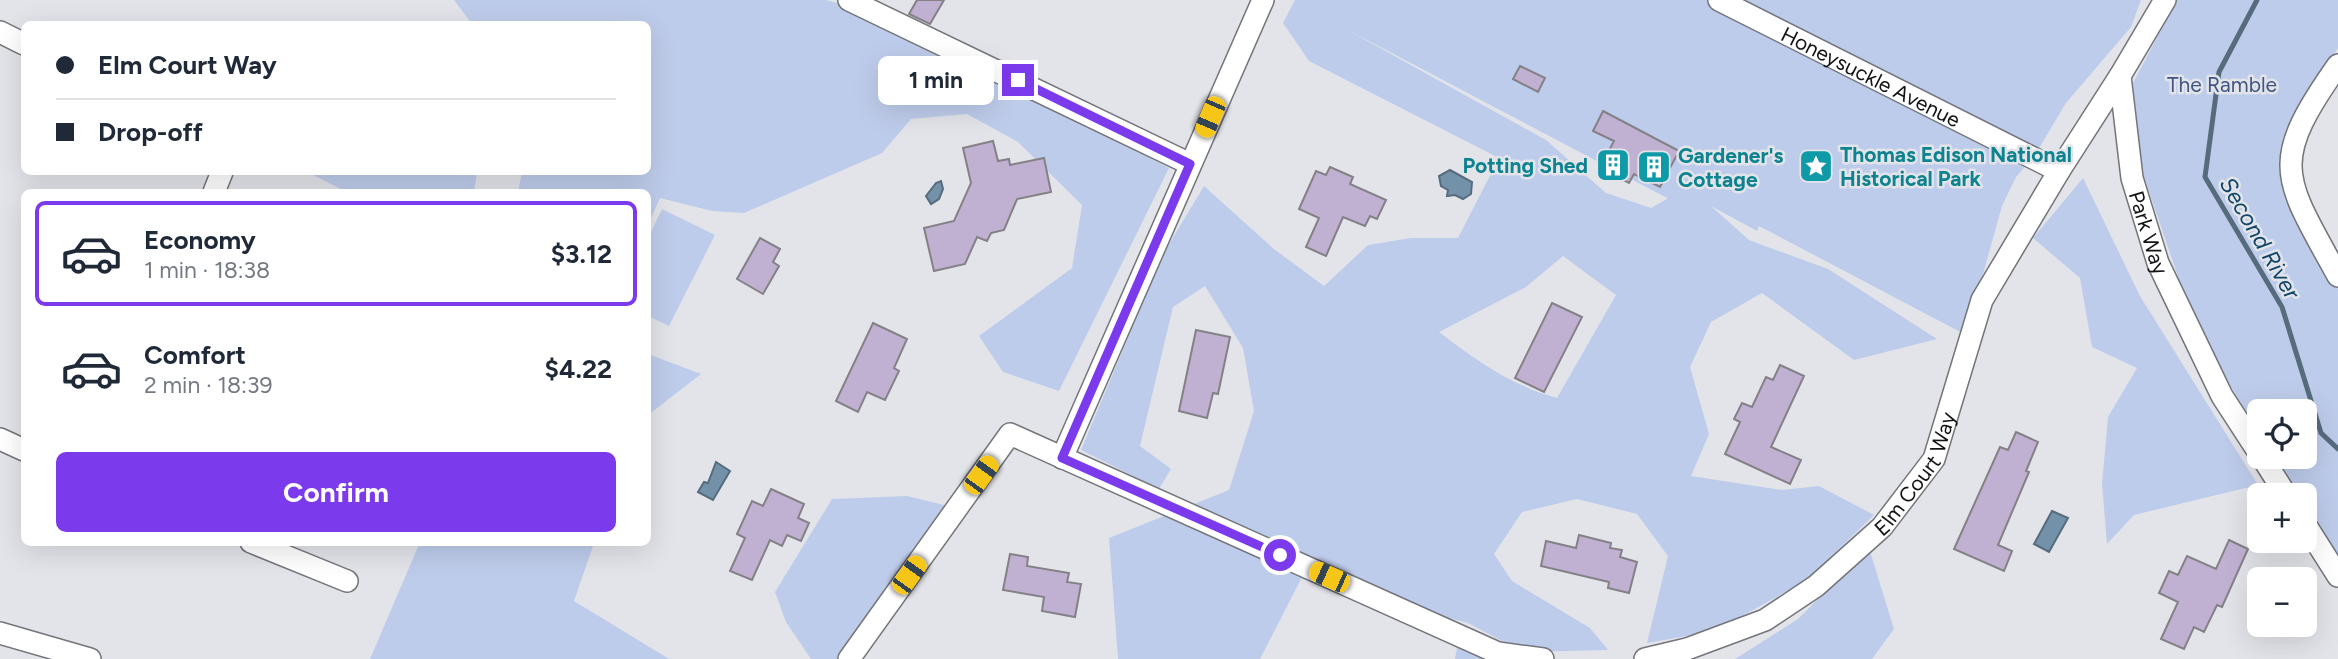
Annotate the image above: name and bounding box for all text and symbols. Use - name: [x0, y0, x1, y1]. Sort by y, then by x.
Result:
- street label: Honeysuckle Avenue: [1777, 21, 1965, 132]
- text: Elm Court Way: [98, 49, 277, 81]
- callout: 1 min: [878, 56, 993, 104]
- route end: [1002, 64, 1034, 96]
- text: 1 min: [909, 66, 963, 94]
- park label: The Ramble: [2167, 72, 2277, 97]
- car: [1193, 94, 1228, 140]
- text: Drop-off: [98, 116, 203, 148]
- place label: Thomas Edison National Historical Park: [1840, 142, 2072, 191]
- place label: Gardener's Cottage: [1678, 143, 1784, 192]
- building icon: Potting Shed: [1594, 146, 1632, 184]
- place icon: Thomas Edison National Historical Park: [1797, 147, 1835, 185]
- building icon: Gardener's Cottage: [1635, 148, 1673, 186]
- place label: Potting Shed: [1463, 153, 1588, 178]
- water label: Second River: [2214, 172, 2307, 305]
- street label: Park Way: [2124, 188, 2174, 278]
- icon: car: [60, 222, 123, 285]
- text: Economy: [144, 224, 256, 256]
- text: $3.12: [551, 238, 612, 270]
- text: 1 min · 18:38: [144, 256, 270, 284]
- icon: car: [60, 337, 123, 400]
- text: Comfort: [144, 339, 246, 371]
- text: $4.22: [545, 353, 612, 385]
- text: 2 min · 18:39: [144, 371, 272, 399]
- map controls: [2247, 399, 2317, 637]
- button: locate: [2247, 399, 2317, 469]
- street label: Elm Court Way: [1869, 409, 1960, 541]
- button: Confirm: [56, 452, 616, 532]
- car: [961, 452, 1002, 498]
- button: +: [2247, 483, 2317, 553]
- route start: [1264, 539, 1296, 571]
- car: [889, 552, 930, 598]
- car: [1306, 559, 1353, 595]
- button: −: [2247, 567, 2317, 637]

